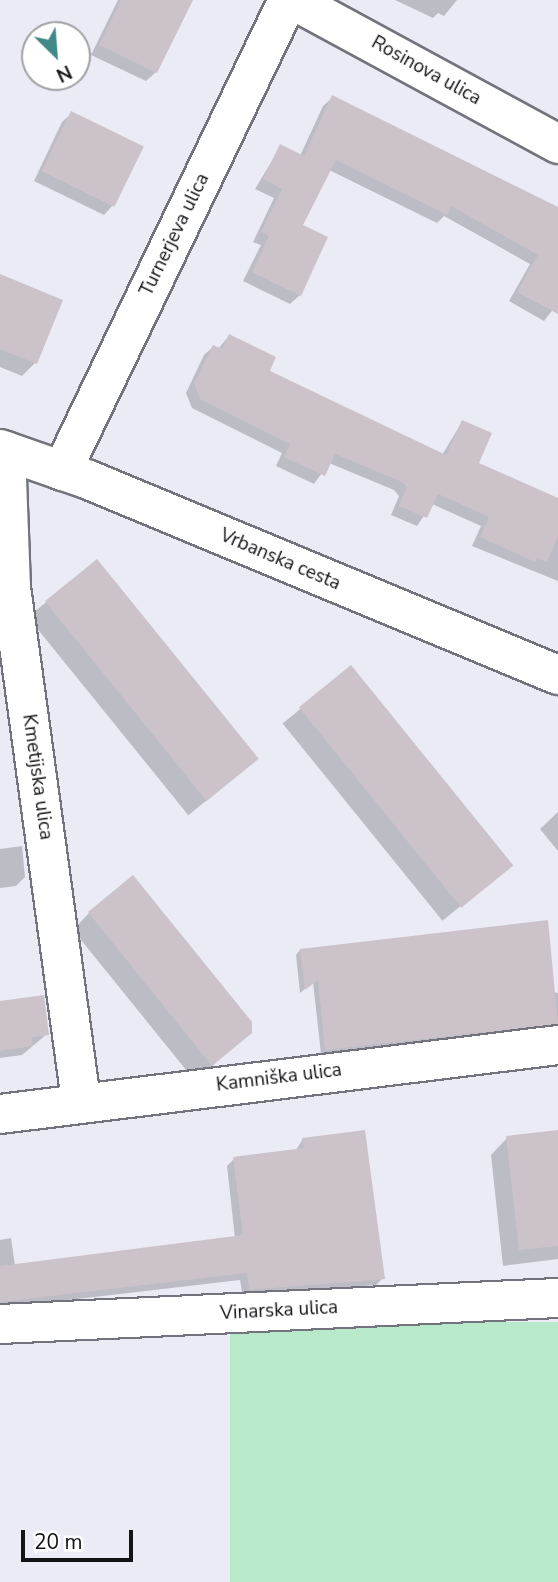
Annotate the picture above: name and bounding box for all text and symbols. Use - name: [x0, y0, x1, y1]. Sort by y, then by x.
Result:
- north arrow: [21, 21, 91, 91]
- street label: Rosinova ulica: [367, 31, 485, 111]
- text: N: [52, 58, 76, 88]
- street label: Turnerjeva ulica: [135, 170, 215, 300]
- street label: Vrbanska cesta: [216, 524, 344, 596]
- street label: Kmetijska ulica: [17, 713, 57, 841]
- street label: Kamniška ulica: [215, 1059, 343, 1097]
- street label: Vinarska ulica: [219, 1297, 339, 1325]
- scale bar: [24, 1516, 136, 1560]
- text: 20 m: [34, 1528, 83, 1556]

